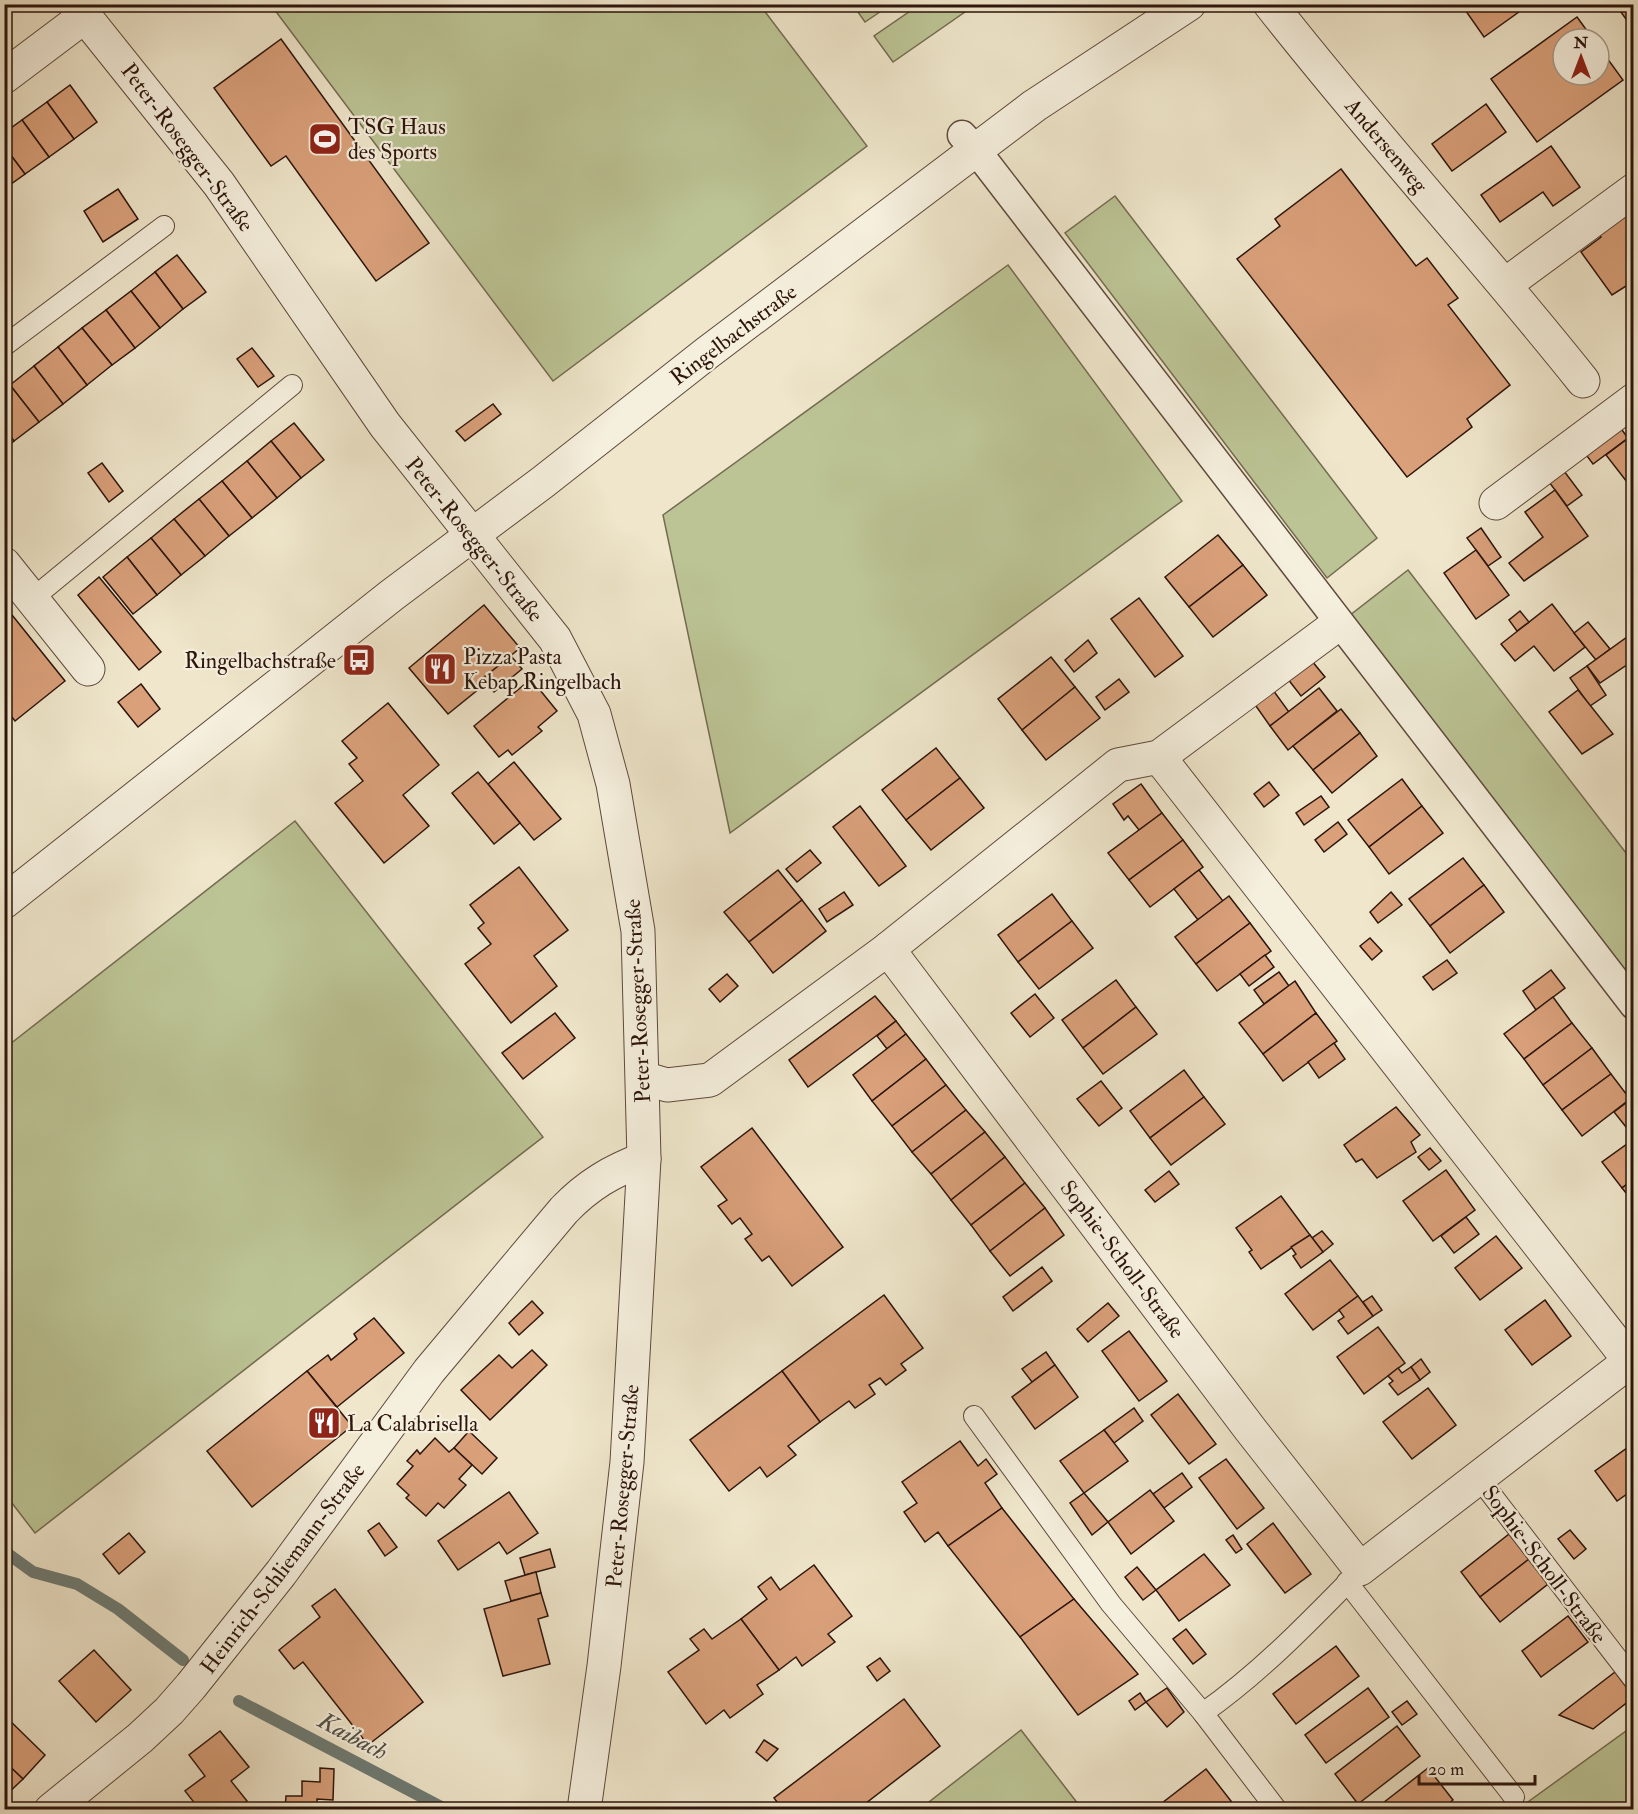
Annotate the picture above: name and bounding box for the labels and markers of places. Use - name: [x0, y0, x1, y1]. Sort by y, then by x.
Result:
- place label: TSG Haus des Sports: [348, 113, 446, 167]
- sports icon: TSG Haus des Sports: [307, 121, 343, 157]
- bus stop icon: Ringelbachstraße: [341, 642, 377, 678]
- place label: Pizza Pasta Kebap Ringelbach: [463, 643, 622, 697]
- place label: Ringelbachstraße: [184, 647, 336, 675]
- restaurant icon: Pizza Pasta Kebap Ringelbach: [422, 651, 458, 687]
- restaurant icon: La Calabrisella: [306, 1405, 342, 1441]
- place label: La Calabrisella: [347, 1410, 479, 1438]

